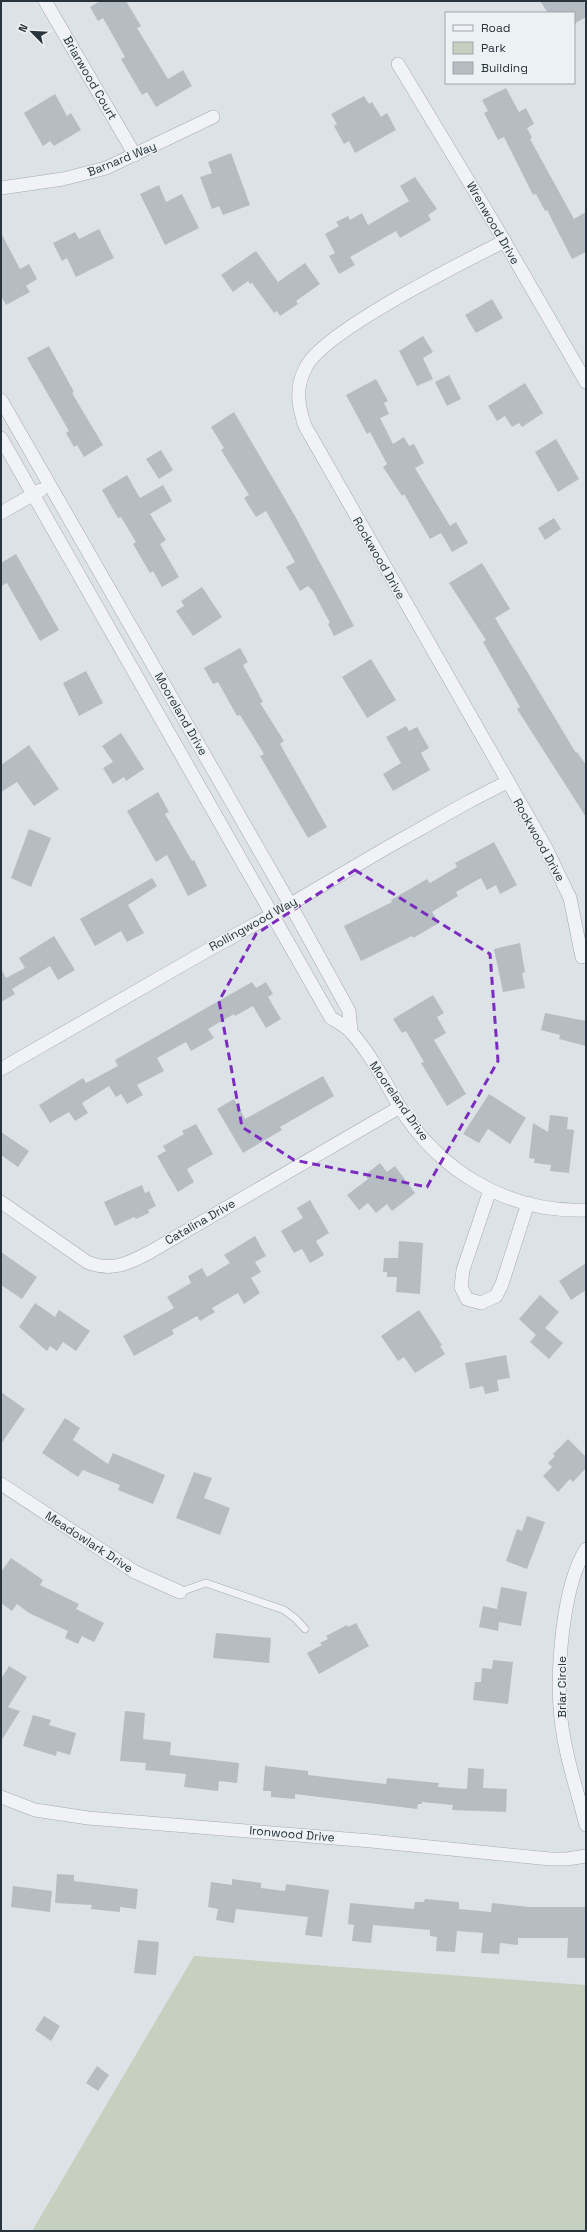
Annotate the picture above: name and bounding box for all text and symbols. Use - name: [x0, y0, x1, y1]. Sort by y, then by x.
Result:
- north arrow: [12, 12, 52, 52]
- legend: [445, 12, 575, 84]
- text: Road: [481, 20, 510, 36]
- text: N: [15, 22, 31, 34]
- street label: Briarwood Court: [59, 33, 121, 123]
- text: Park: [481, 40, 506, 56]
- text: Building: [481, 60, 528, 76]
- street label: Barnard Way: [85, 138, 159, 180]
- street label: Wrenwood Drive: [463, 179, 523, 267]
- street label: Rockwood Drive: [349, 514, 409, 602]
- street label: Mooreland Drive: [151, 670, 211, 758]
- street label: Rockwood Drive: [510, 796, 568, 884]
- street label: Rollingwood Way: [206, 893, 300, 955]
- street label: Mooreland Drive: [366, 1058, 432, 1144]
- street label: Catalina Drive: [162, 1195, 238, 1249]
- street label: Meadowlark Drive: [42, 1508, 136, 1576]
- street label: Briar Circle: [554, 1656, 570, 1718]
- street label: Ironwood Drive: [249, 1822, 335, 1846]

